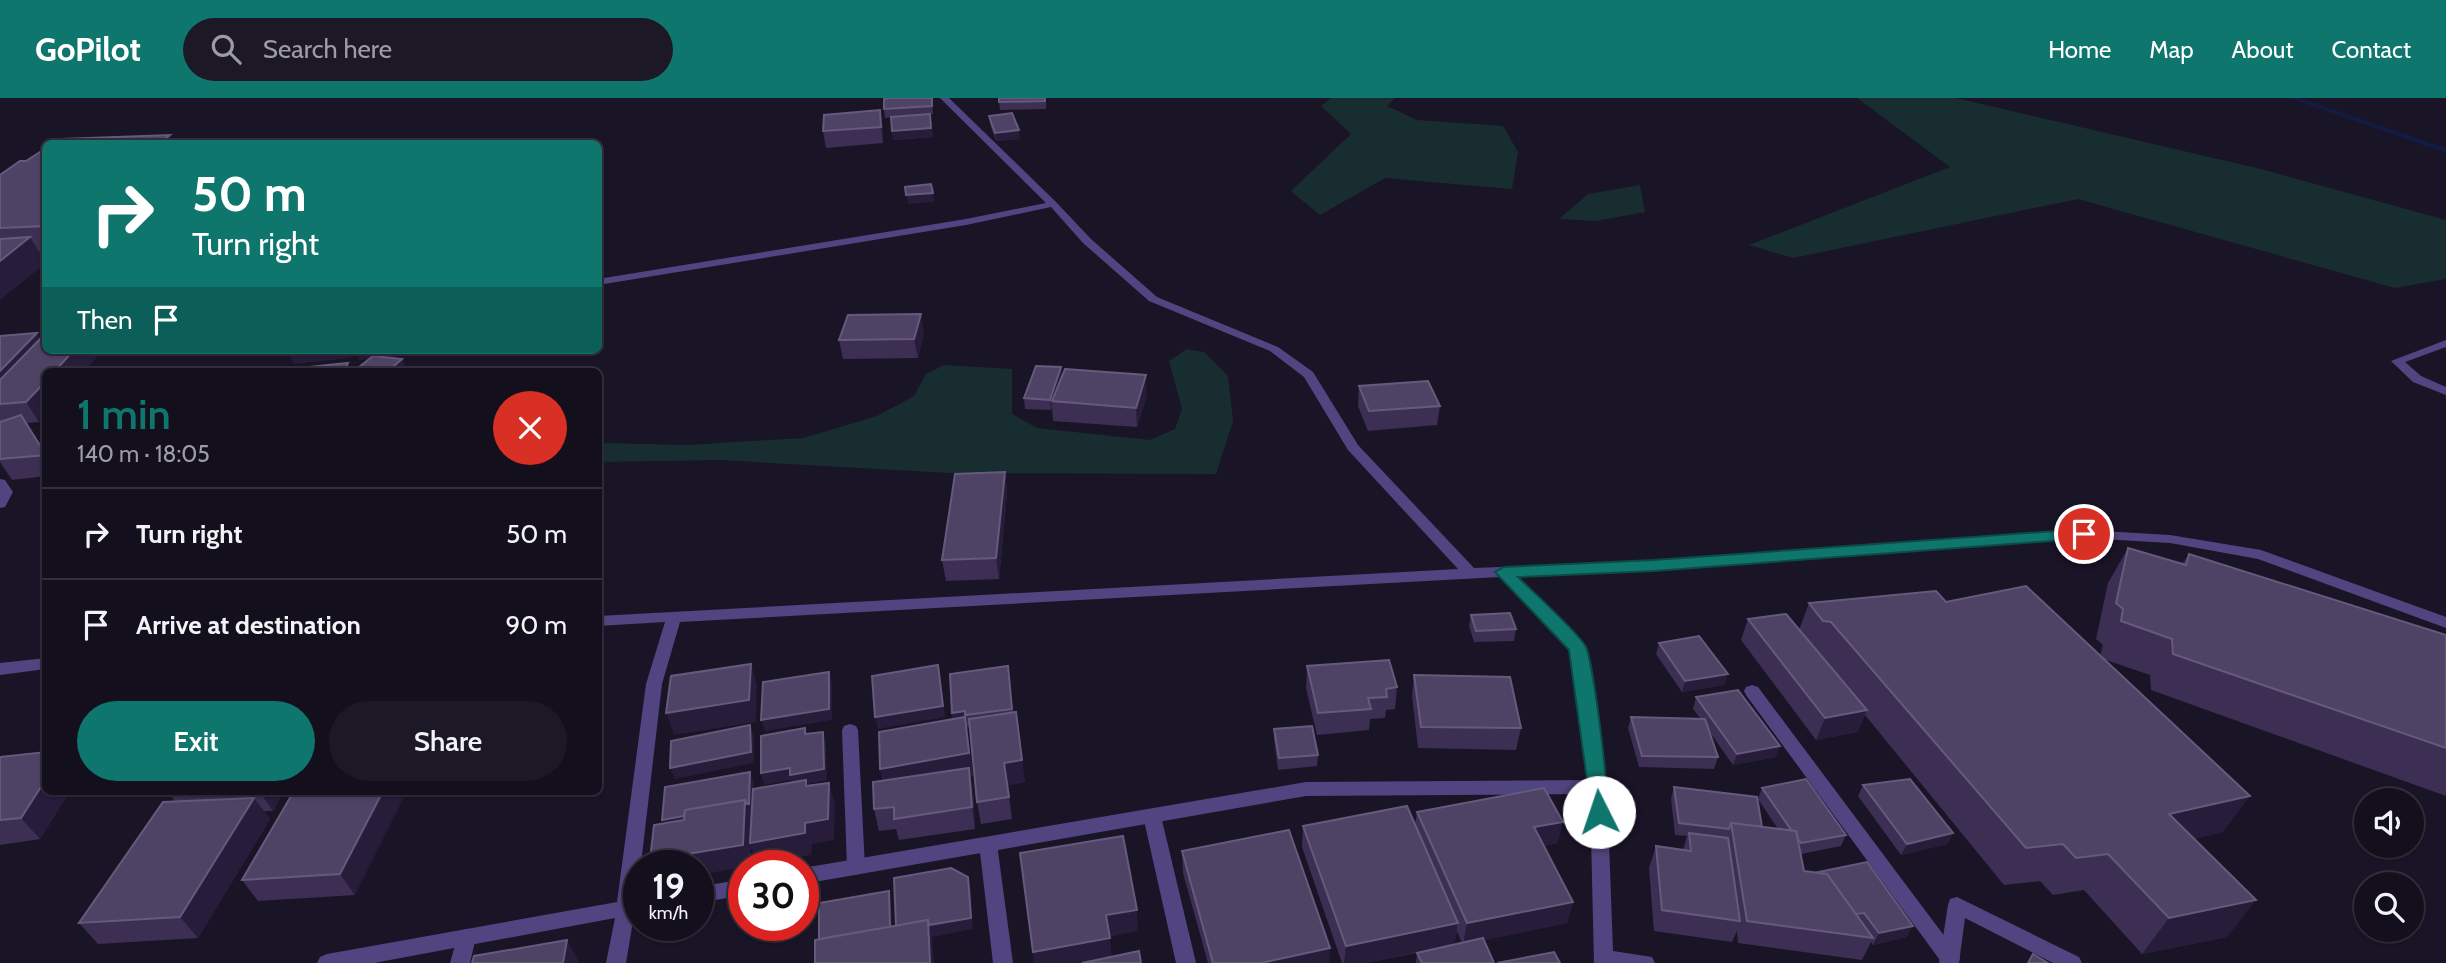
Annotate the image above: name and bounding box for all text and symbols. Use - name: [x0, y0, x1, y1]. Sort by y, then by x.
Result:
- search box: [183, 18, 673, 81]
- text: GoPilot: [35, 29, 141, 69]
- icon: search: [207, 30, 245, 68]
- text: Search here: [263, 33, 392, 65]
- text: Home: [2048, 35, 2111, 64]
- text: Map: [2149, 35, 2194, 64]
- text: About: [2232, 35, 2294, 64]
- text: Contact: [2332, 35, 2411, 64]
- text: 50 m: [192, 164, 307, 223]
- icon: right: [77, 168, 168, 259]
- text: Turn right: [192, 224, 319, 263]
- icon: arrive: [147, 301, 185, 339]
- text: Then: [77, 304, 133, 336]
- text: 1 min: [77, 388, 171, 440]
- button: close: [493, 391, 567, 465]
- text: 140 m · 18:05: [77, 440, 210, 468]
- pin: [2054, 504, 2114, 564]
- icon: right: [77, 515, 115, 553]
- icon: arrive: [2065, 515, 2103, 553]
- text: Turn right: [136, 518, 242, 550]
- text: 50 m: [506, 518, 567, 550]
- icon: arrive: [77, 606, 115, 644]
- text: Arrive at destination: [136, 609, 361, 641]
- text: 90 m: [505, 609, 567, 641]
- button: Exit: [77, 701, 315, 781]
- button: Share: [329, 701, 567, 781]
- position arrow: [1562, 775, 1636, 849]
- map controls: [2354, 788, 2424, 942]
- button: sound: [2354, 788, 2424, 858]
- speed limit sign: 30: [728, 850, 819, 941]
- text: 19: [652, 865, 685, 908]
- button: search: [2354, 872, 2424, 942]
- text: km/h: [649, 902, 688, 924]

